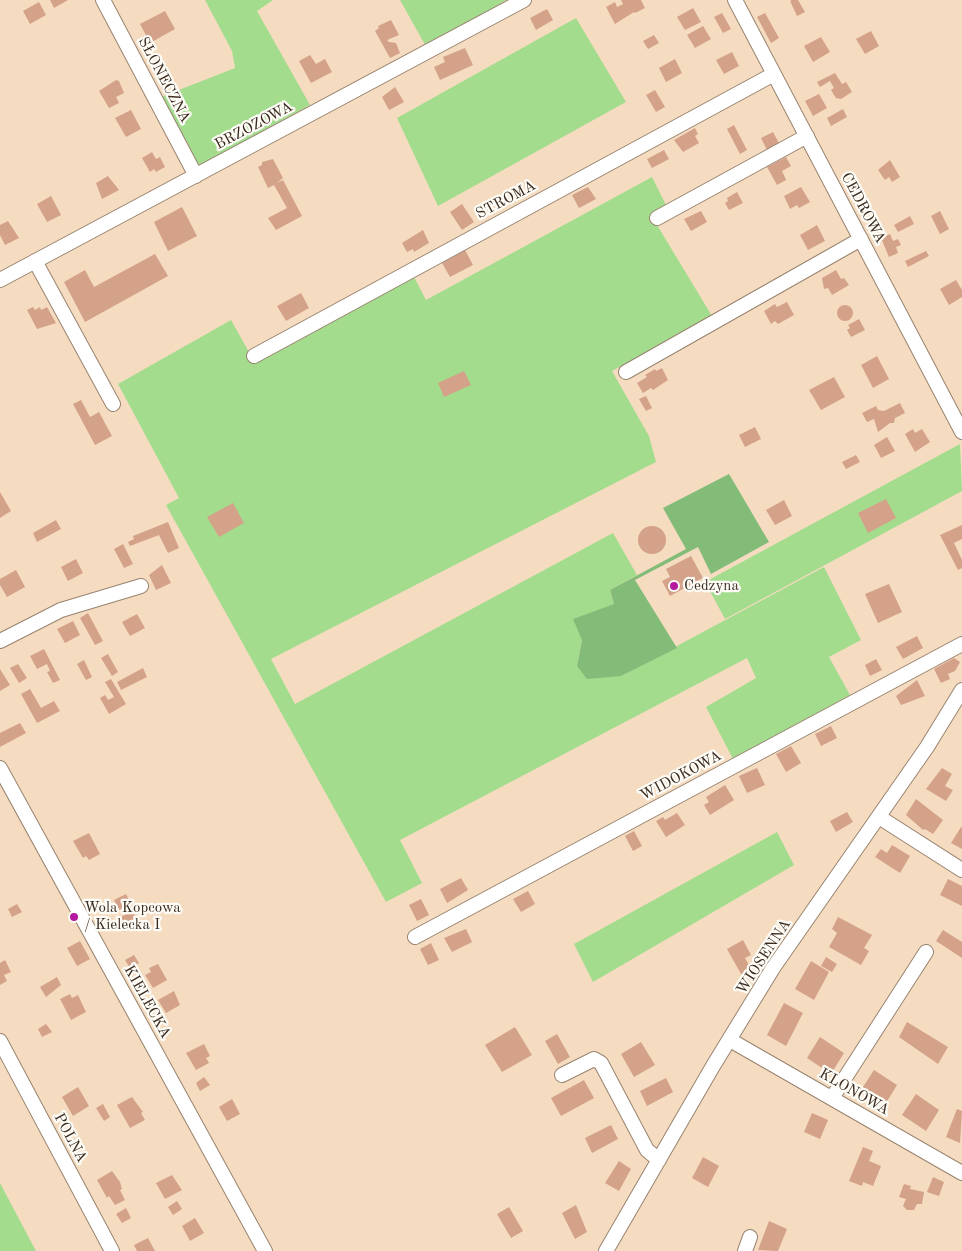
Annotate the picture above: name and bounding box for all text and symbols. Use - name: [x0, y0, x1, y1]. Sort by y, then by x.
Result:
- street label: SŁONECZNA: [134, 34, 194, 126]
- street label: BRZOZOWA: [212, 98, 296, 154]
- street label: CEDROWA: [837, 170, 889, 246]
- street label: STROMA: [473, 177, 539, 223]
- place label: Cedzyna: [684, 577, 739, 595]
- marker: Cedzyna: [668, 580, 680, 592]
- street label: WIDOKOWA: [637, 747, 725, 805]
- place label: Wola Kopcowa / Kielecka I: [84, 899, 181, 934]
- marker: Wola Kopcowa / Kielecka I: [68, 911, 80, 923]
- street label: WIOSENNA: [733, 916, 795, 998]
- street label: KIELECKA: [120, 962, 174, 1042]
- street label: KLONOWA: [816, 1065, 892, 1119]
- street label: POLNA: [50, 1110, 90, 1166]

